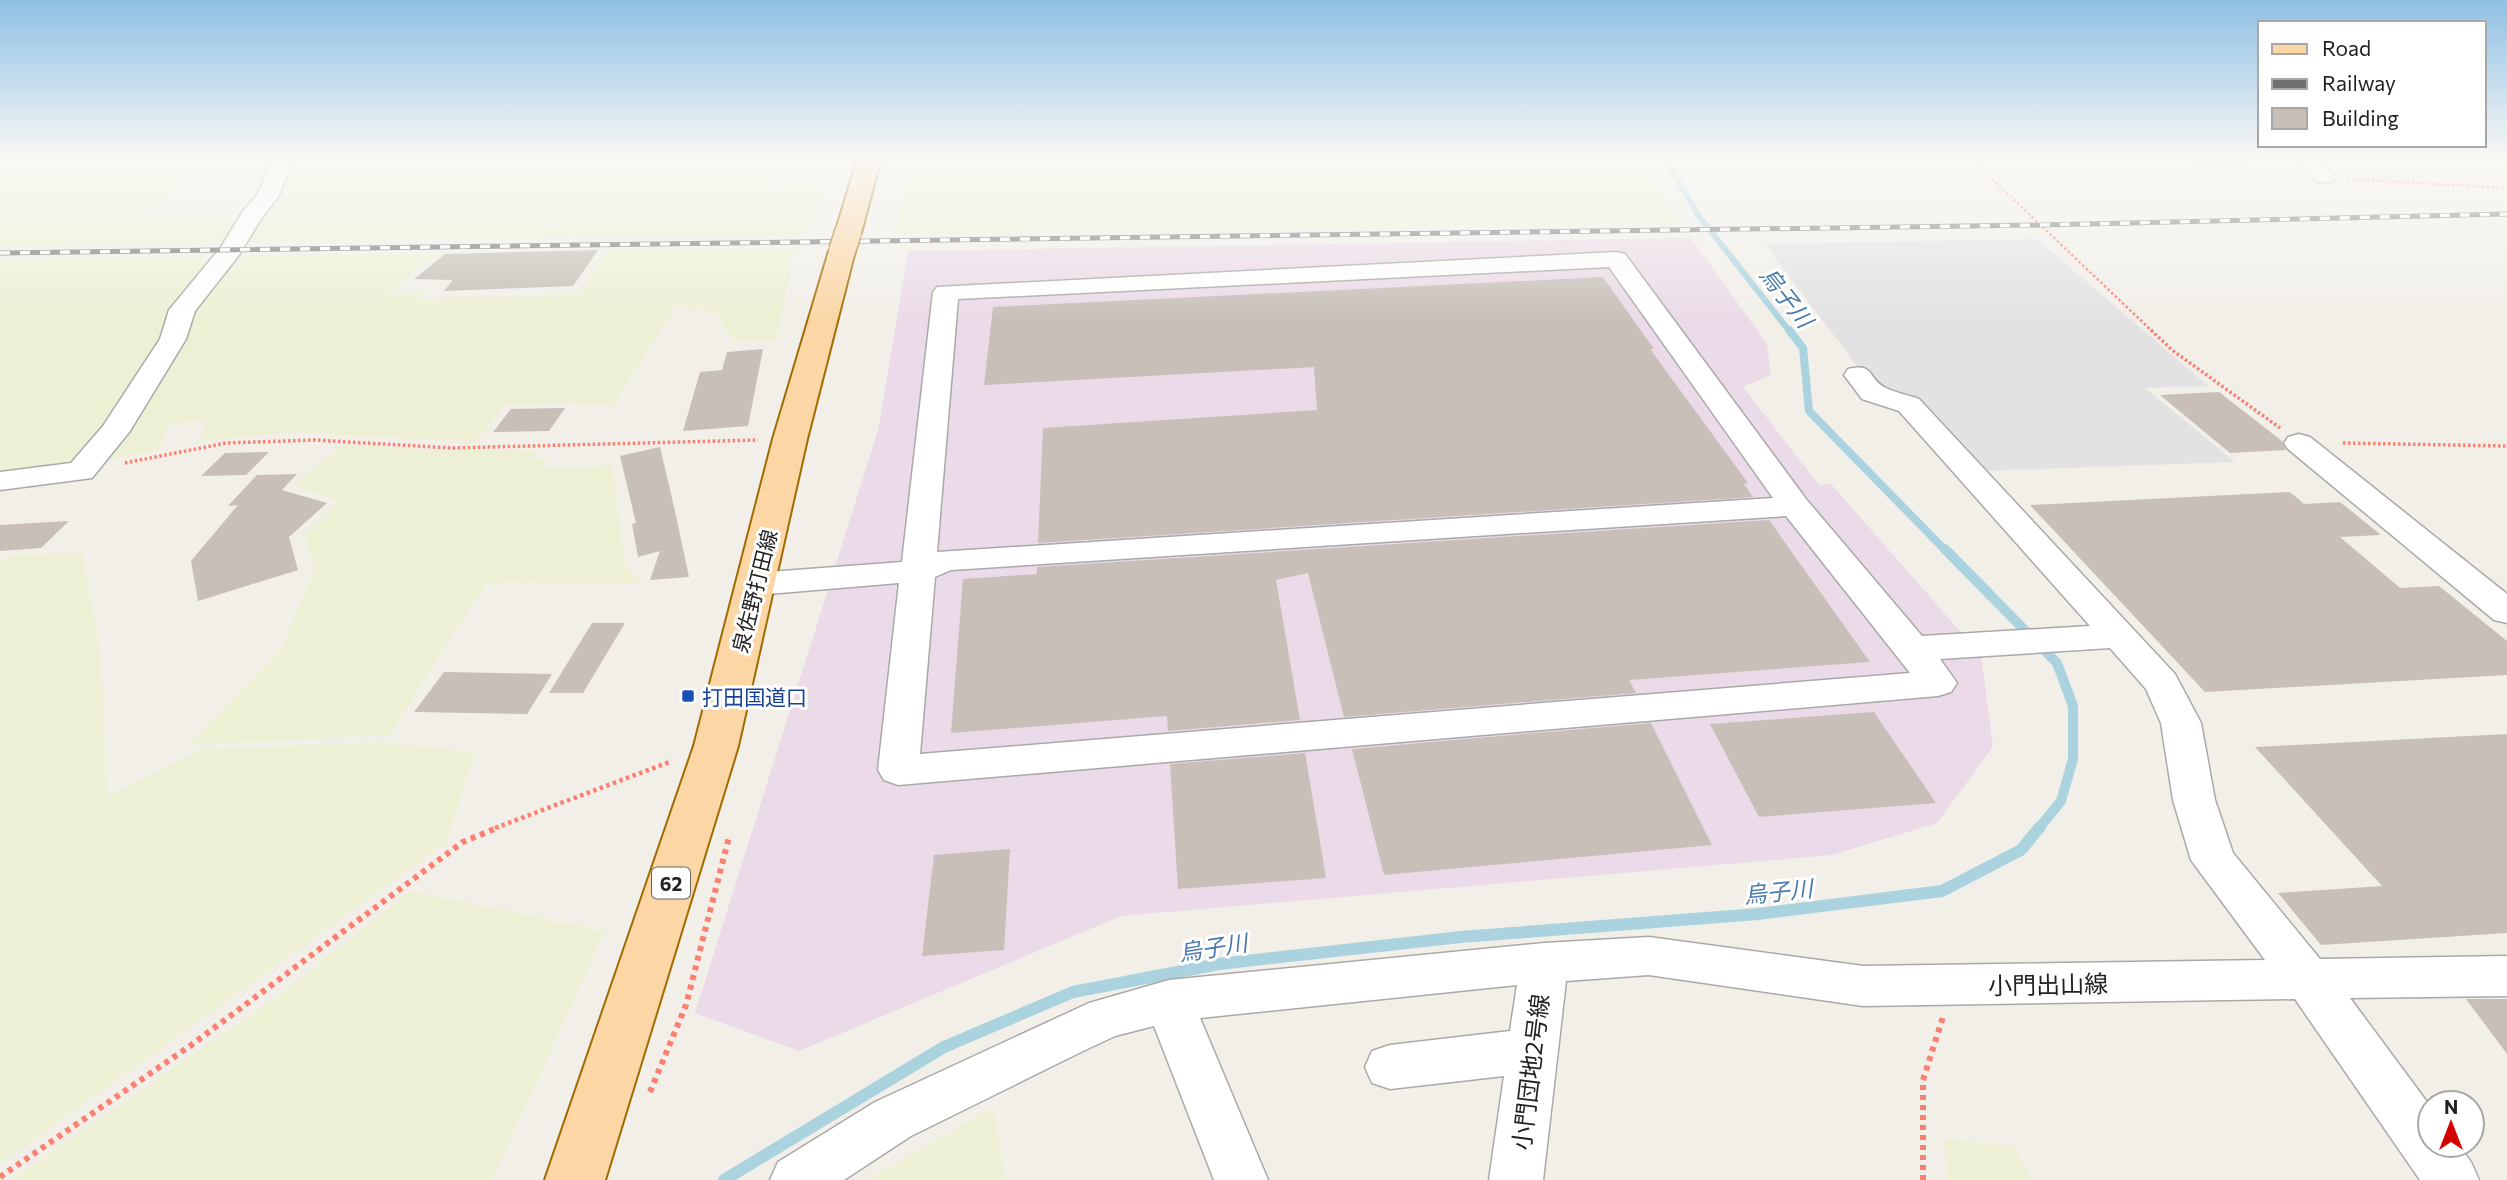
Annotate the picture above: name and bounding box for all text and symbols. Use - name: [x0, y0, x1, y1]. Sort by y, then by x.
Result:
- legend: [2258, 21, 2486, 147]
- text: Road: [2322, 35, 2371, 60]
- text: Railway: [2322, 70, 2396, 95]
- text: Building: [2322, 105, 2399, 130]
- water label: 烏子川: [1755, 261, 1821, 335]
- street label: 泉佐野打田線: [727, 527, 781, 655]
- place label: 打田国道口: [702, 684, 807, 709]
- marker: 打田国道口: [680, 688, 696, 704]
- road number: 62: [652, 868, 690, 898]
- water label: 烏子川: [1742, 873, 1817, 909]
- water label: 烏子川: [1177, 927, 1252, 966]
- street label: 小門出山線: [1988, 968, 2108, 1000]
- street label: 小門団地2号線: [1506, 992, 1554, 1152]
- north arrow: [2416, 1089, 2486, 1159]
- text: N: [2444, 1095, 2458, 1118]

